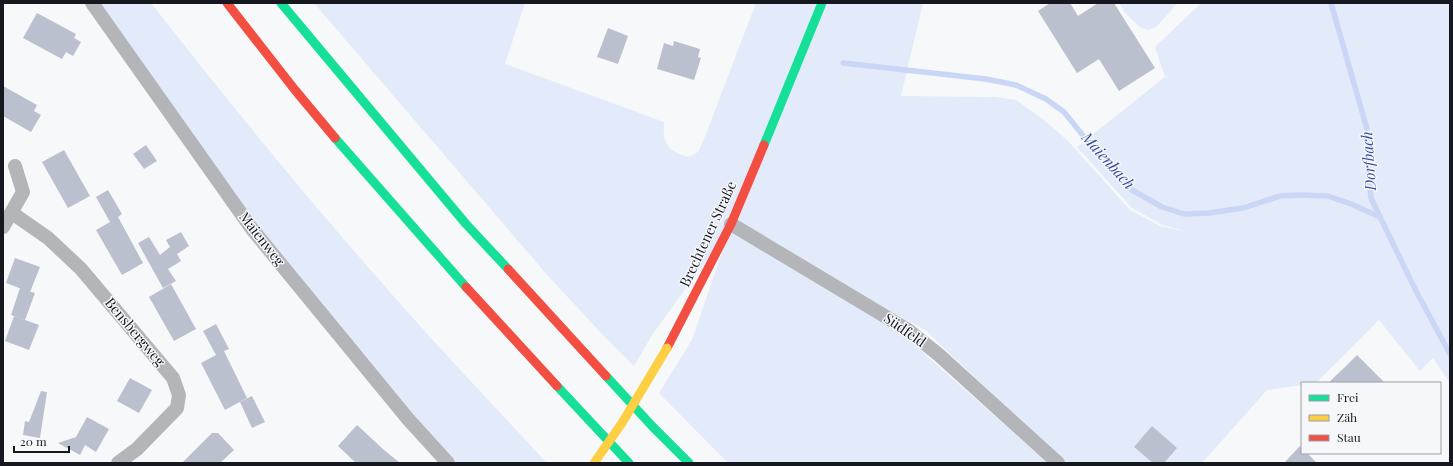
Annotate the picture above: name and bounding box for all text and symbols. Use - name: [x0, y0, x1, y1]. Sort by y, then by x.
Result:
- water label: Maienbach: [1077, 127, 1140, 193]
- water label: Dorfbach: [1356, 131, 1380, 192]
- street label: Brechtener Straße: [675, 178, 740, 290]
- street label: Maienweg: [235, 208, 290, 270]
- street label: Bensbergweg: [101, 293, 170, 370]
- street label: Südfeld: [880, 308, 930, 351]
- legend: [1301, 382, 1441, 454]
- text: Frei: [1337, 389, 1359, 405]
- text: Zäh: [1337, 409, 1357, 425]
- scale bar: [14, 428, 69, 454]
- text: Stau: [1337, 429, 1361, 445]
- text: 20 m: [20, 433, 47, 449]

